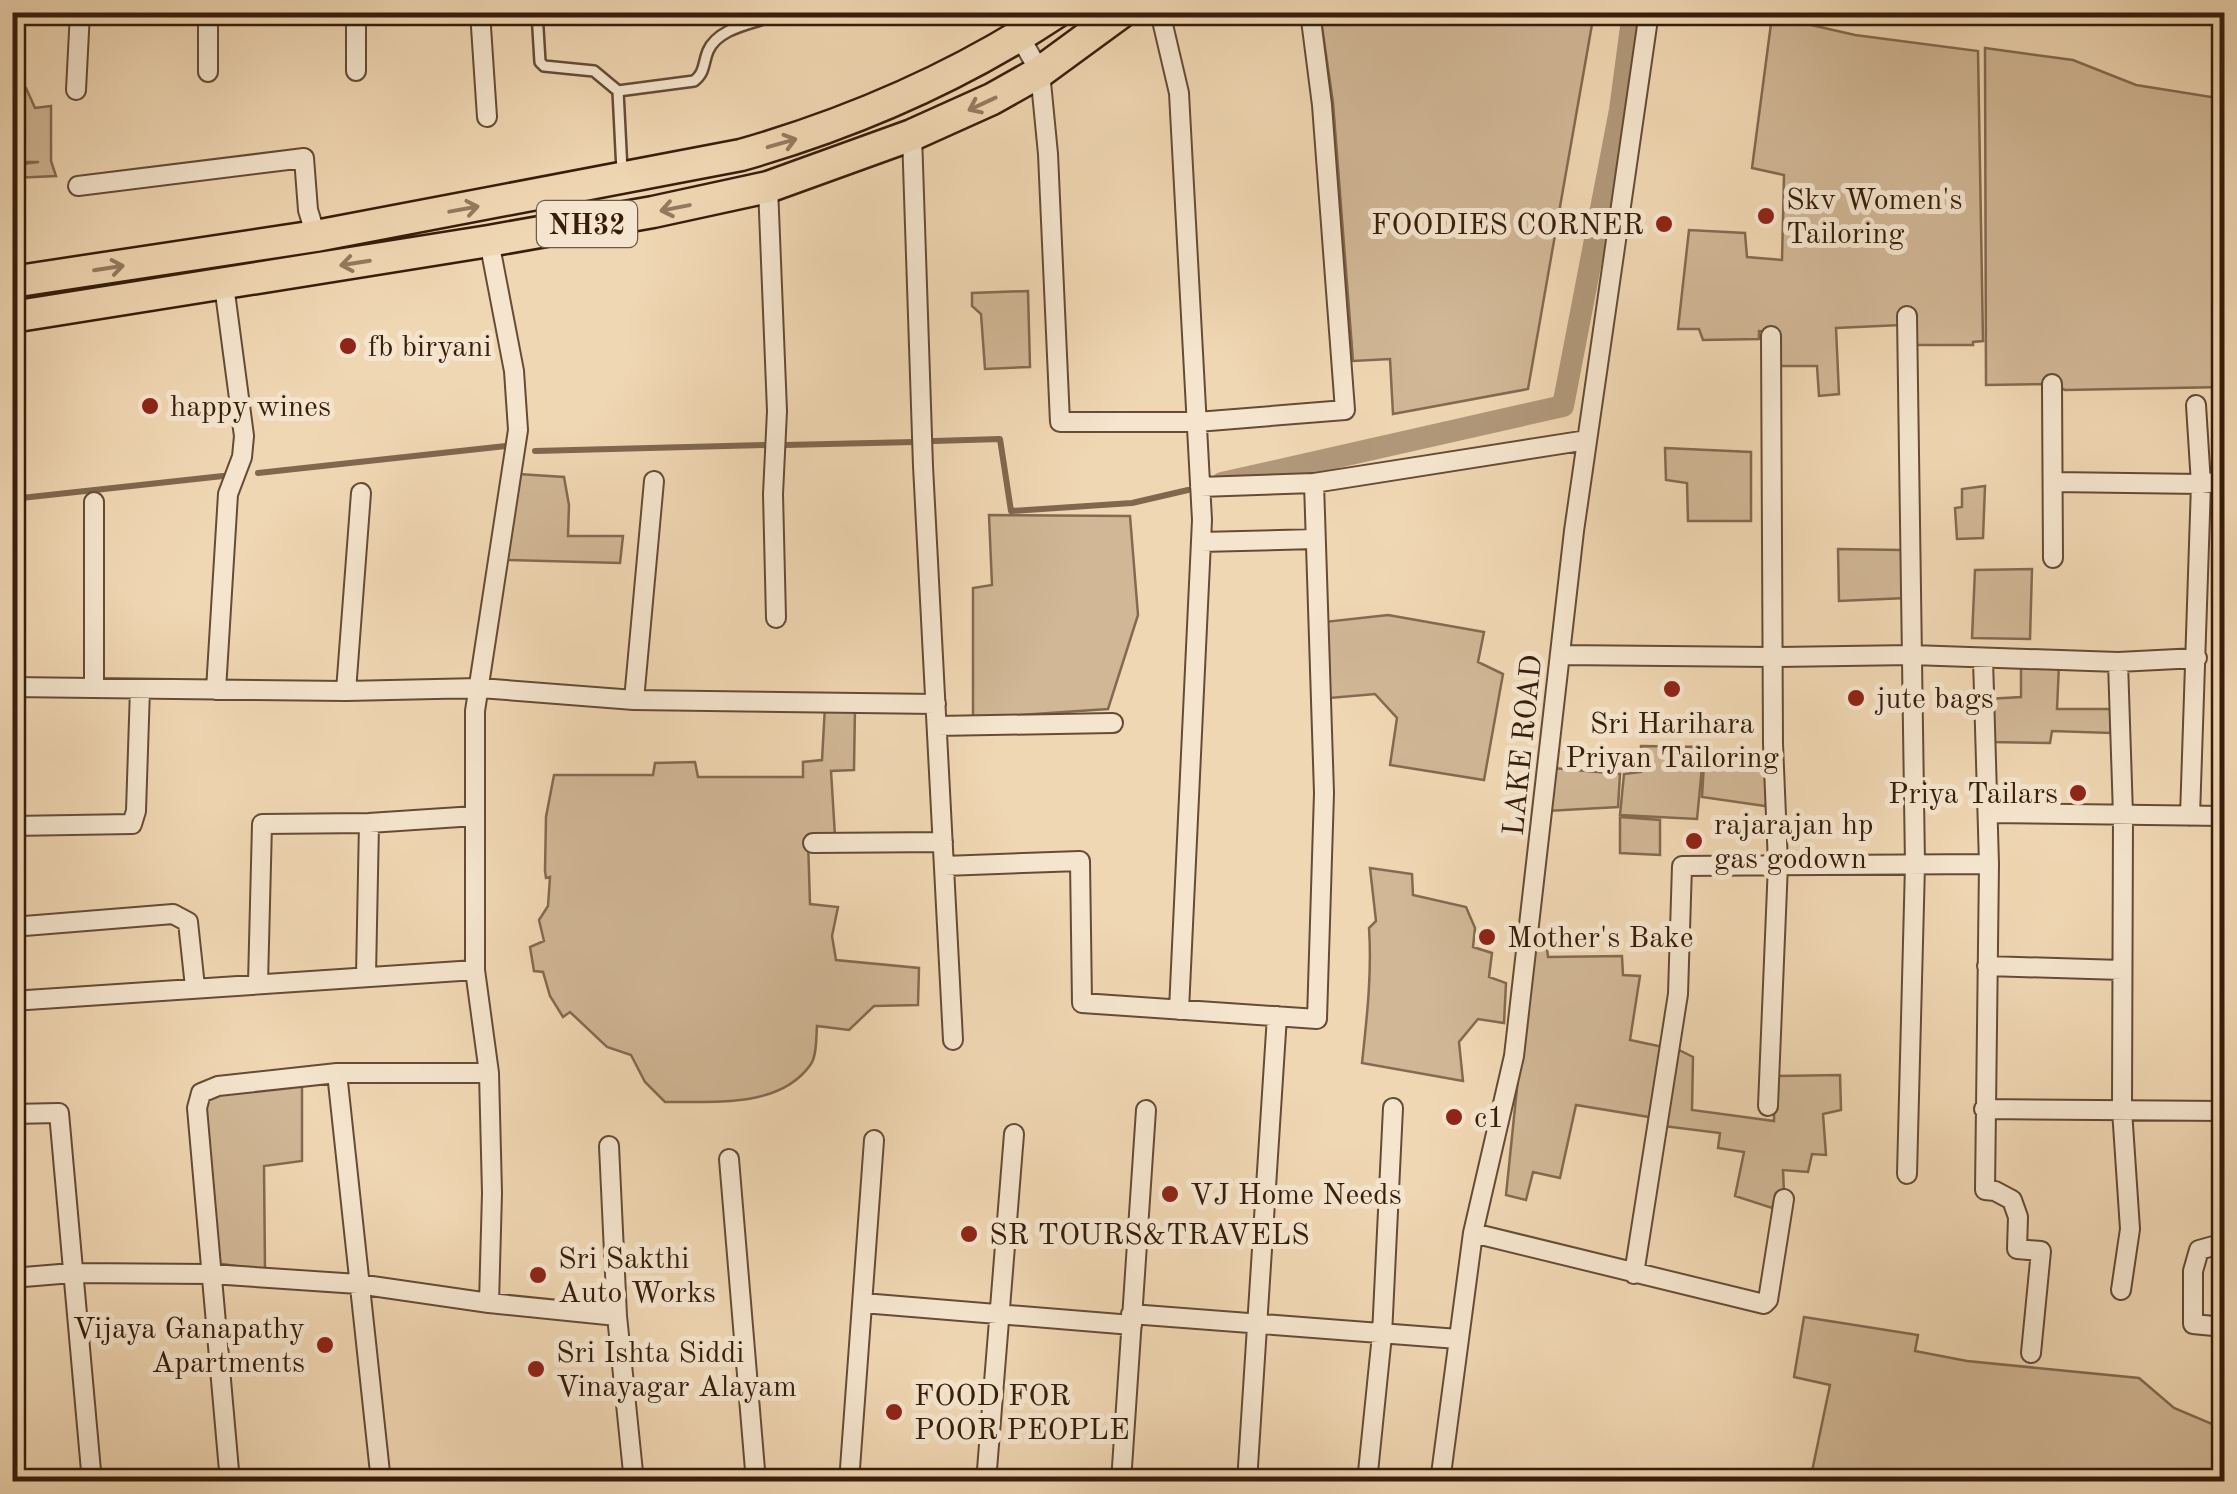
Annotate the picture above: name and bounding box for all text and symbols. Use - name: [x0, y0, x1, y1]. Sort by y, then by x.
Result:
- one-way arrow: [968, 95, 998, 114]
- one-way arrow: [766, 133, 797, 151]
- place label: Skv Women's Tailoring: [1786, 186, 1963, 250]
- one-way arrow: [447, 198, 479, 217]
- one-way arrow: [660, 199, 692, 218]
- road number: NH32: [537, 201, 637, 247]
- marker: Skv Women's Tailoring: [1755, 205, 1777, 227]
- place label: FOODIES CORNER: [1371, 211, 1644, 241]
- marker: FOODIES CORNER: [1653, 213, 1675, 235]
- one-way arrow: [339, 254, 371, 273]
- one-way arrow: [92, 258, 125, 276]
- place label: fb biryani: [368, 333, 491, 363]
- marker: fb biryani: [337, 335, 359, 357]
- place label: happy wines: [170, 393, 331, 423]
- marker: happy wines: [139, 395, 161, 417]
- street label: LAKE ROAD: [1500, 653, 1548, 837]
- marker: Sri Harihara Priyan Tailoring: [1661, 678, 1683, 700]
- place label: jute bags: [1874, 685, 1994, 715]
- marker: jute bags: [1845, 687, 1867, 709]
- place label: Sri Harihara Priyan Tailoring: [1565, 710, 1779, 774]
- place label: Priya Tailars: [1888, 780, 2058, 810]
- marker: Priya Tailars: [2067, 782, 2089, 804]
- place label: rajarajan hp gas godown: [1714, 811, 1874, 875]
- marker: rajarajan hp gas godown: [1683, 830, 1705, 852]
- place label: Mother's Bake: [1507, 924, 1693, 954]
- marker: Mother's Bake: [1476, 926, 1498, 948]
- place label: c1: [1474, 1104, 1504, 1134]
- marker: c1: [1443, 1106, 1465, 1128]
- place label: VJ Home Needs: [1190, 1181, 1402, 1211]
- marker: VJ Home Needs: [1159, 1183, 1181, 1205]
- place label: SR TOURS&TRAVELS: [989, 1221, 1310, 1251]
- marker: SR TOURS&TRAVELS: [958, 1223, 980, 1245]
- place label: Sri Sakthi Auto Works: [558, 1245, 716, 1309]
- marker: Sri Sakthi Auto Works: [527, 1264, 549, 1286]
- place label: Vijaya Ganapathy Apartments: [72, 1315, 305, 1379]
- marker: Vijaya Ganapathy Apartments: [314, 1334, 336, 1356]
- place label: Sri Ishta Siddi Vinayagar Alayam: [556, 1339, 797, 1403]
- marker: Sri Ishta Siddi Vinayagar Alayam: [525, 1358, 547, 1380]
- place label: FOOD FOR POOR PEOPLE: [914, 1382, 1130, 1446]
- marker: FOOD FOR POOR PEOPLE: [883, 1401, 905, 1423]

